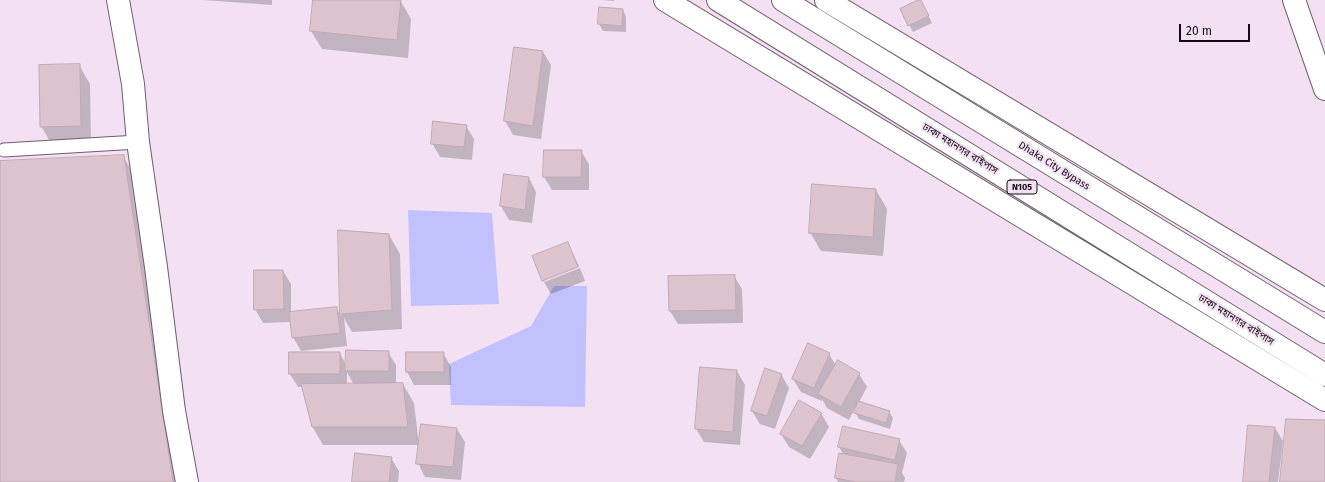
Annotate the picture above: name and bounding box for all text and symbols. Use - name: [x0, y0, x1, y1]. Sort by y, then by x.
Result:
- scale bar: [1181, 16, 1252, 42]
- text: 20 m: [1186, 24, 1212, 38]
- street label: ঢাকা মহানগর বাইপাস: [920, 121, 1000, 177]
- street label: Dhaka City Bypass: [1016, 139, 1092, 193]
- road number: N105: [1007, 180, 1037, 194]
- street label: ঢাকা মহানগর বাইপাস: [1196, 292, 1276, 348]

